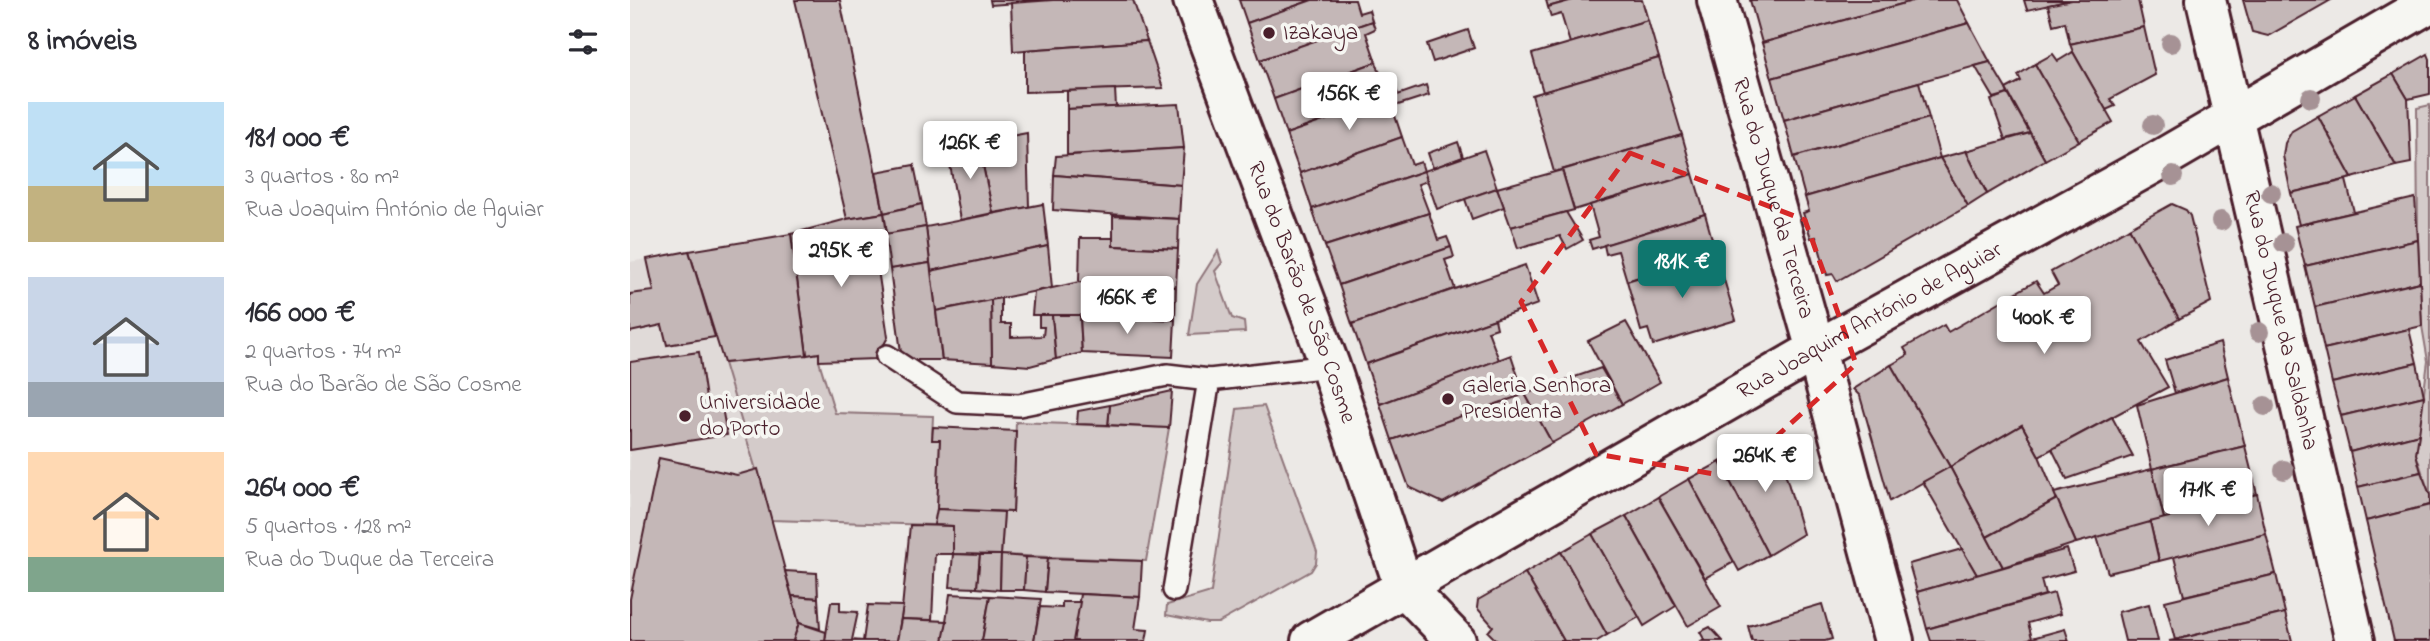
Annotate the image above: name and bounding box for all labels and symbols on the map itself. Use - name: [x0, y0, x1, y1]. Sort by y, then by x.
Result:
- place label: Izakaya: [1283, 17, 1358, 52]
- marker: Izakaya: [1261, 25, 1277, 41]
- pin: 156K €: [1292, 72, 1406, 132]
- street label: Rua do Duque da Terceira: [1723, 74, 1823, 323]
- pin: 126K €: [913, 122, 1027, 181]
- street label: Rua do Barão de São Cosme: [1238, 157, 1365, 428]
- street label: Rua do Duque da Saldanha: [2234, 187, 2327, 454]
- pin: 295K €: [784, 230, 898, 289]
- street label: Rua Joaquim António de Aguiar: [1731, 233, 2009, 408]
- pin: 181K €: [1625, 240, 1739, 300]
- pin: 166K €: [1070, 276, 1184, 336]
- pin: 400K €: [1987, 296, 2101, 356]
- place label: Galeria Senhora Presidenta: [1462, 370, 1611, 429]
- place label: Universidade do Porto: [699, 387, 821, 446]
- marker: Galeria Senhora Presidenta: [1440, 391, 1456, 407]
- marker: Universidade do Porto: [677, 408, 693, 424]
- pin: 264K €: [1708, 434, 1822, 494]
- pin: 171K €: [2151, 468, 2265, 528]

